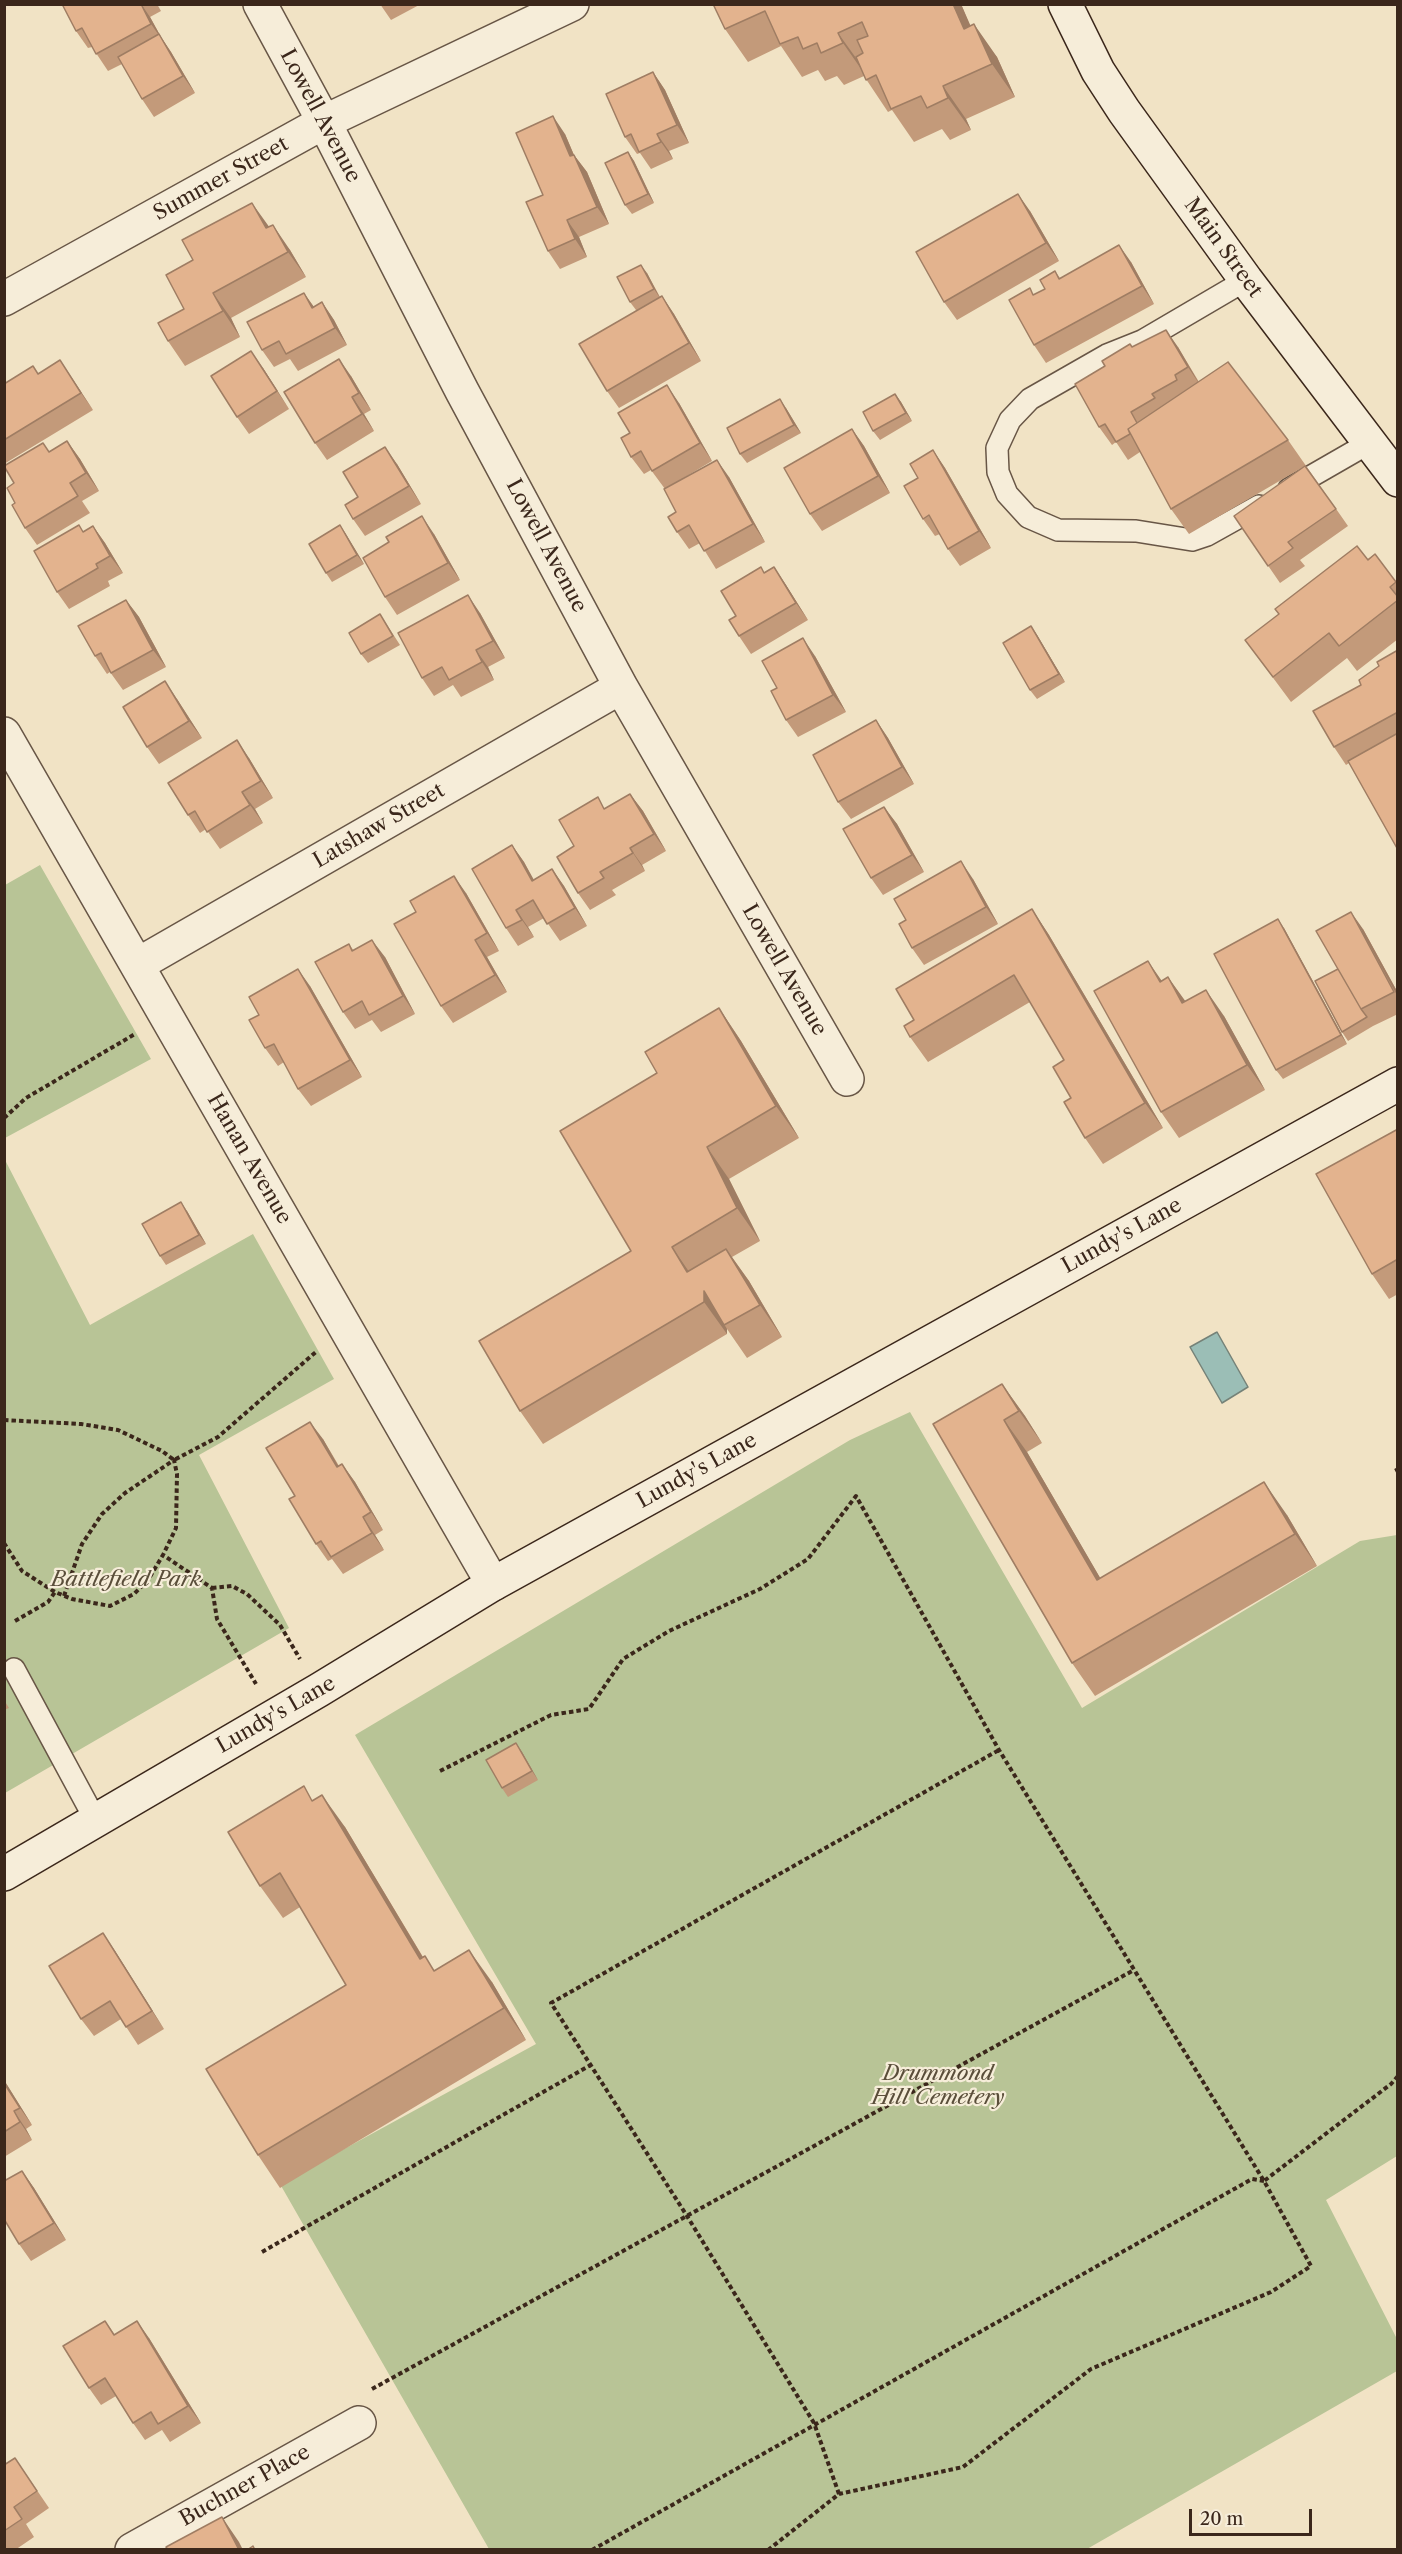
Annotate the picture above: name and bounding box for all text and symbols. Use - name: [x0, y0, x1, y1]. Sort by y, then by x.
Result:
- street label: Lowell Avenue: [274, 45, 366, 187]
- street label: Summer Street: [149, 132, 293, 226]
- street label: Main Street: [1178, 193, 1268, 303]
- street label: Lowell Avenue: [500, 475, 592, 617]
- street label: Latshaw Street: [309, 778, 449, 874]
- street label: Lowell Avenue: [736, 900, 832, 1040]
- street label: Hanan Avenue: [201, 1089, 297, 1229]
- street label: Lundy's Lane: [1058, 1193, 1186, 1279]
- street label: Lundy's Lane: [633, 1428, 761, 1514]
- park label: Battlefield Park: [51, 1567, 201, 1593]
- street label: Lundy's Lane: [212, 1671, 340, 1759]
- park label: Drummond Hill Cemetery: [871, 2061, 1005, 2111]
- street label: Buchner Place: [175, 2440, 315, 2532]
- scale bar: [1192, 2497, 1315, 2535]
- text: 20 m: [1200, 2508, 1243, 2530]

